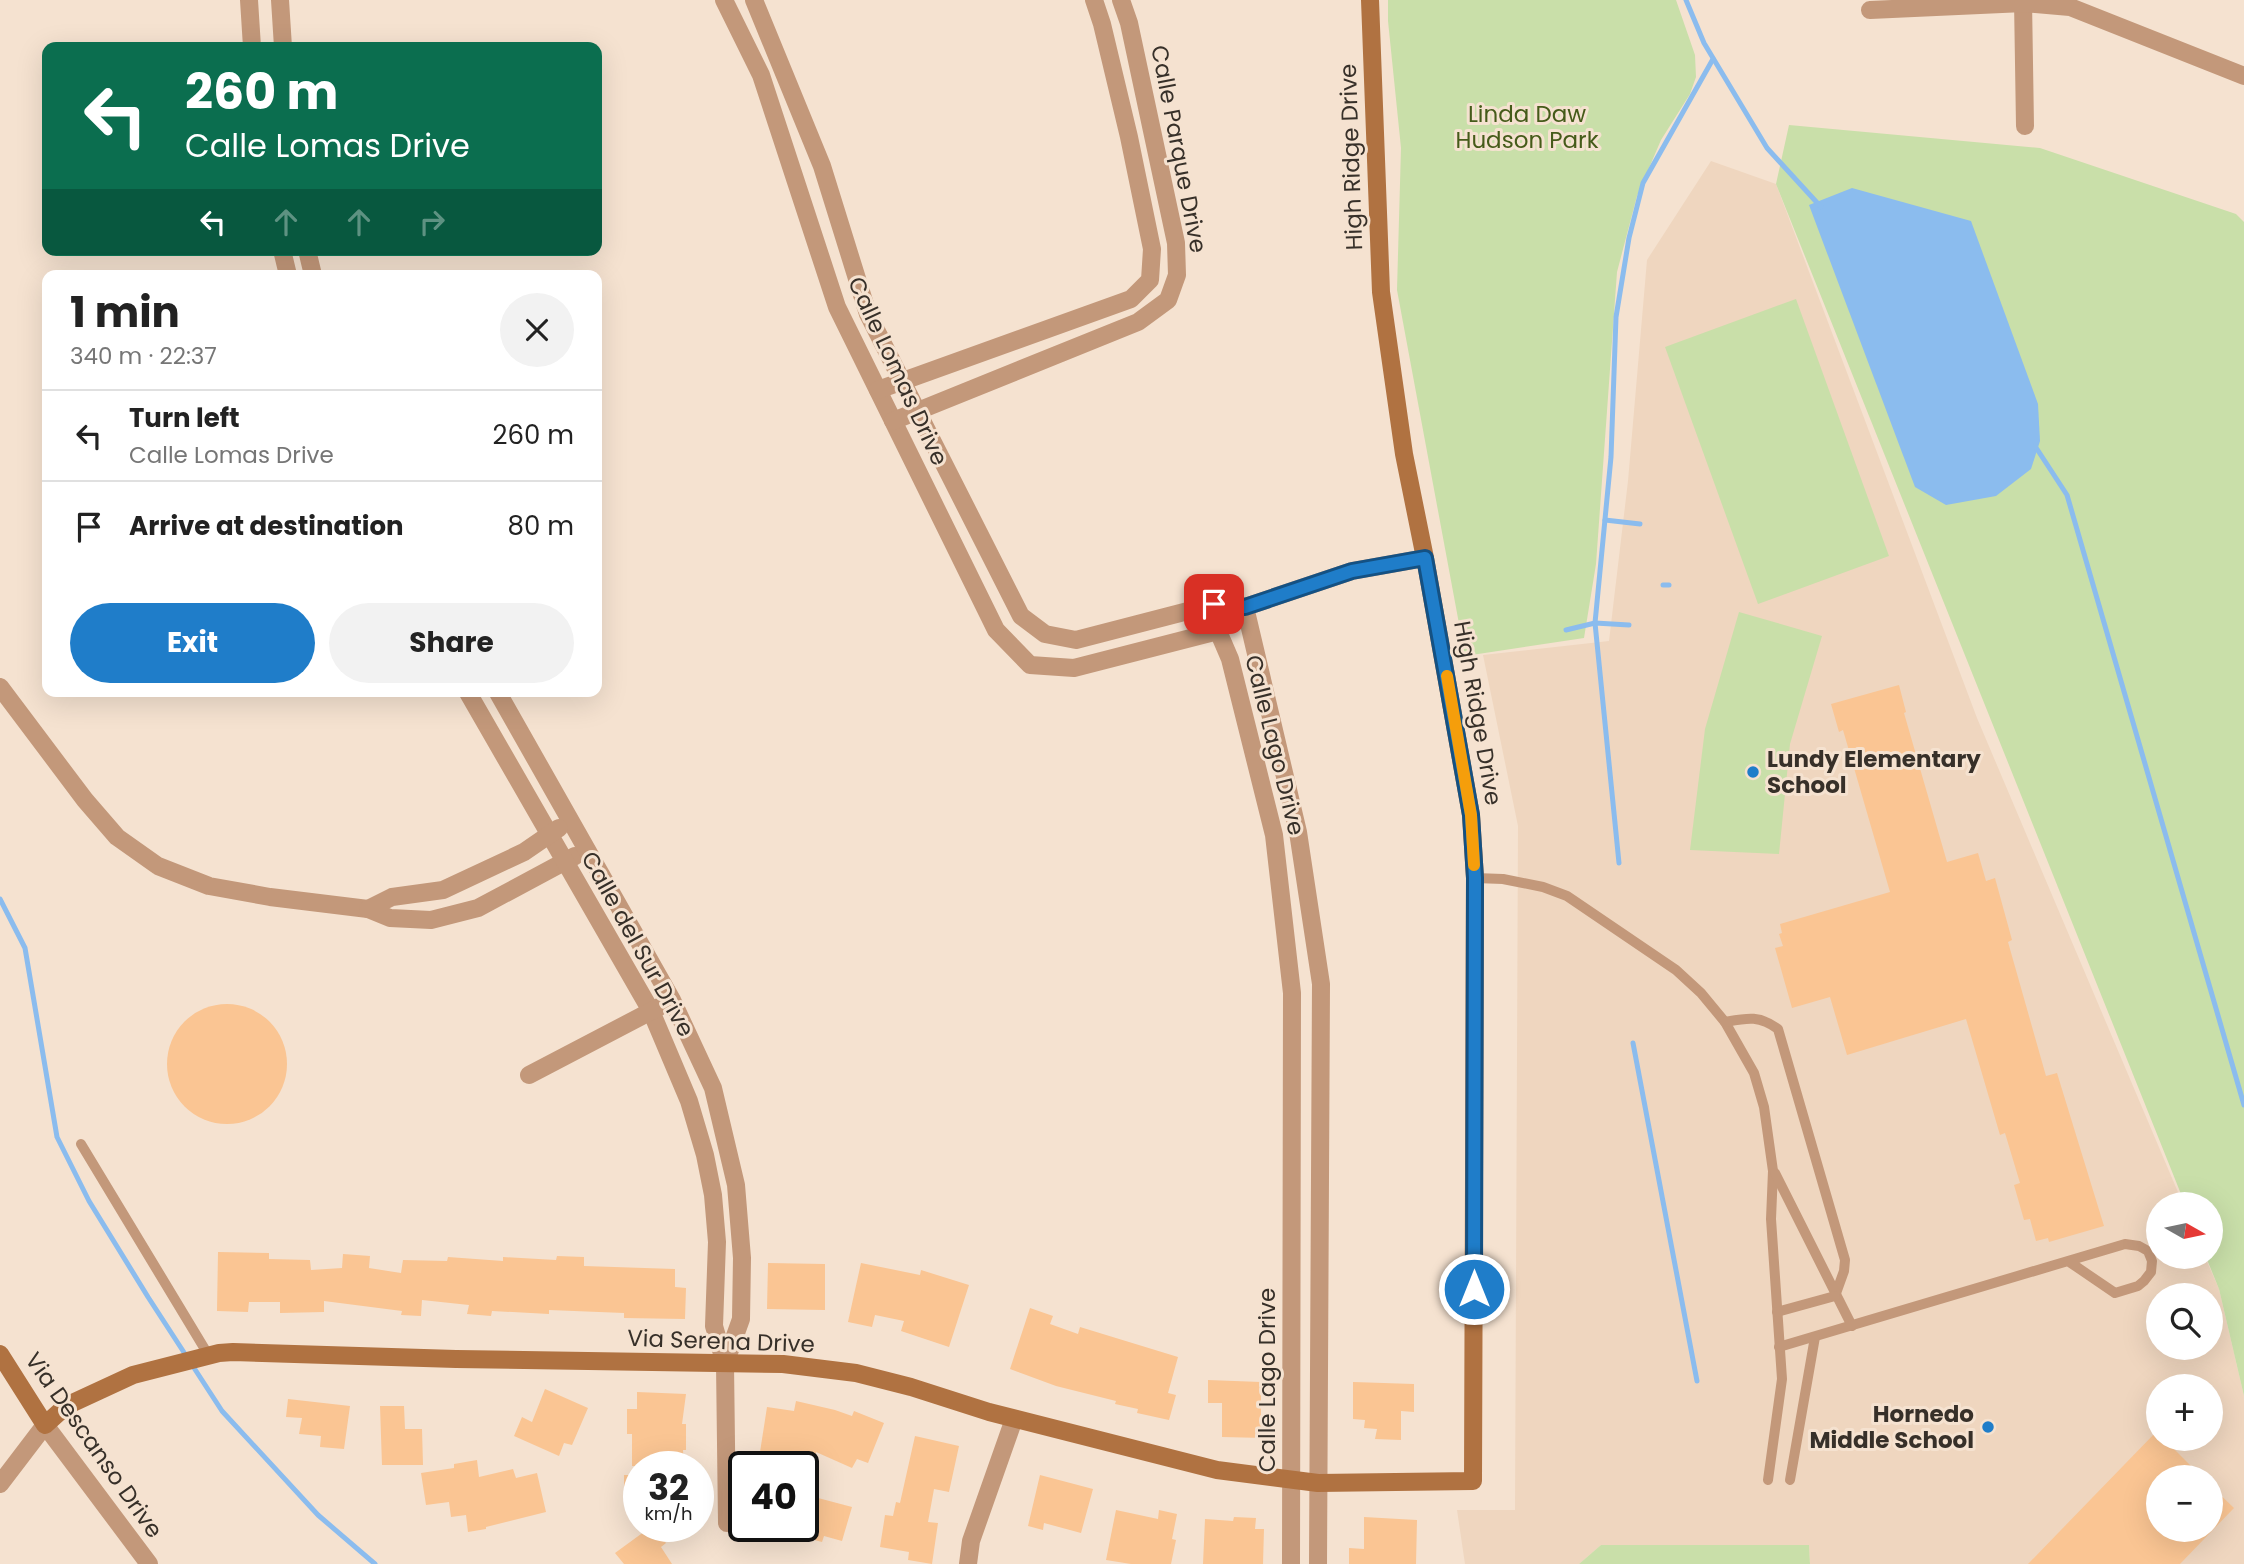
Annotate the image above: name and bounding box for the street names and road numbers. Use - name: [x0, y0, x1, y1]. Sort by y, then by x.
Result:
- street label: Calle Parque Drive: [1143, 42, 1215, 256]
- street label: High Ridge Drive: [1332, 63, 1370, 251]
- street label: Calle Lomas Drive: [840, 271, 956, 471]
- street label: High Ridge Drive: [1446, 618, 1510, 808]
- street label: Calle Lago Drive: [1237, 652, 1313, 838]
- street label: Calle del Sur Drive: [574, 846, 702, 1042]
- street label: Calle Lago Drive: [1251, 1288, 1283, 1472]
- street label: Via Serena Drive: [627, 1322, 815, 1360]
- street label: Via Descanso Drive: [18, 1346, 170, 1544]

